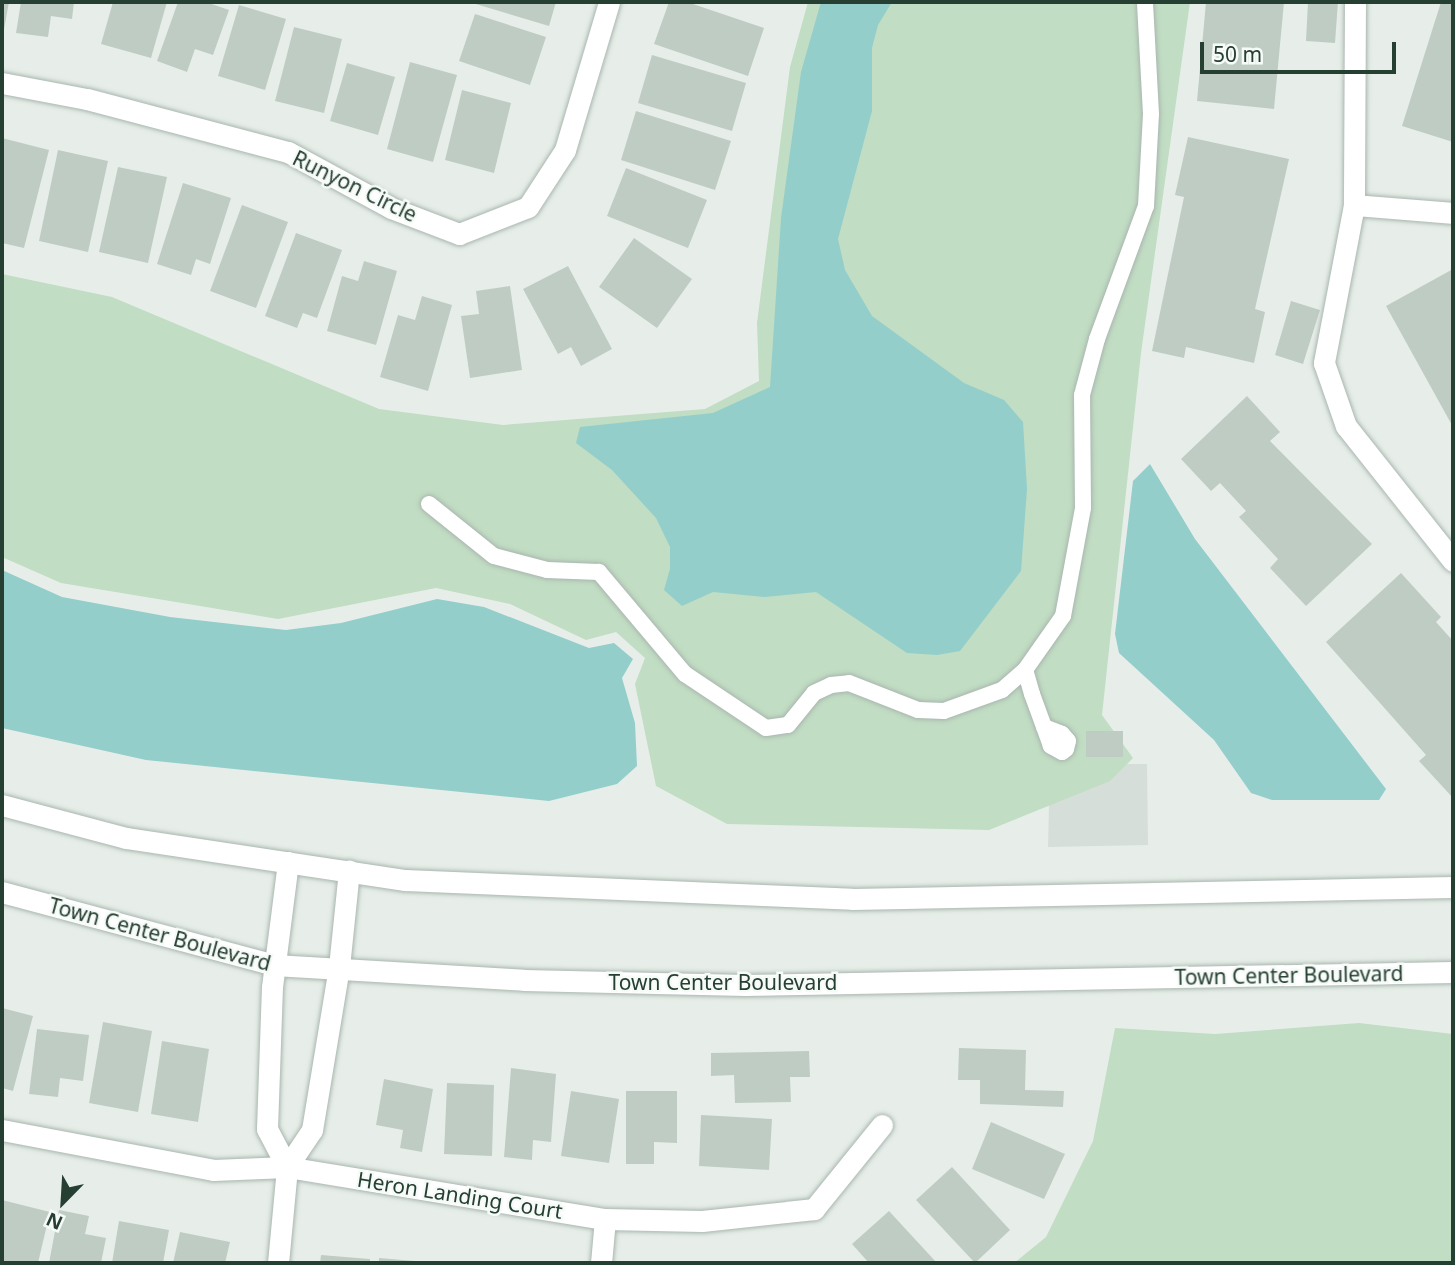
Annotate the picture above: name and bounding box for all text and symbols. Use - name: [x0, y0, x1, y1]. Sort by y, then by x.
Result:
- scale bar: [1203, 28, 1399, 72]
- text: 50 m: [1213, 40, 1262, 68]
- street label: Runyon Circle: [289, 145, 421, 227]
- street label: Town Center Boulevard: [46, 892, 274, 976]
- street label: Town Center Boulevard: [1174, 960, 1404, 990]
- street label: Town Center Boulevard: [609, 969, 837, 995]
- street label: Heron Landing Court: [356, 1166, 564, 1224]
- north arrow: [28, 1167, 98, 1237]
- text: N: [42, 1206, 67, 1236]

